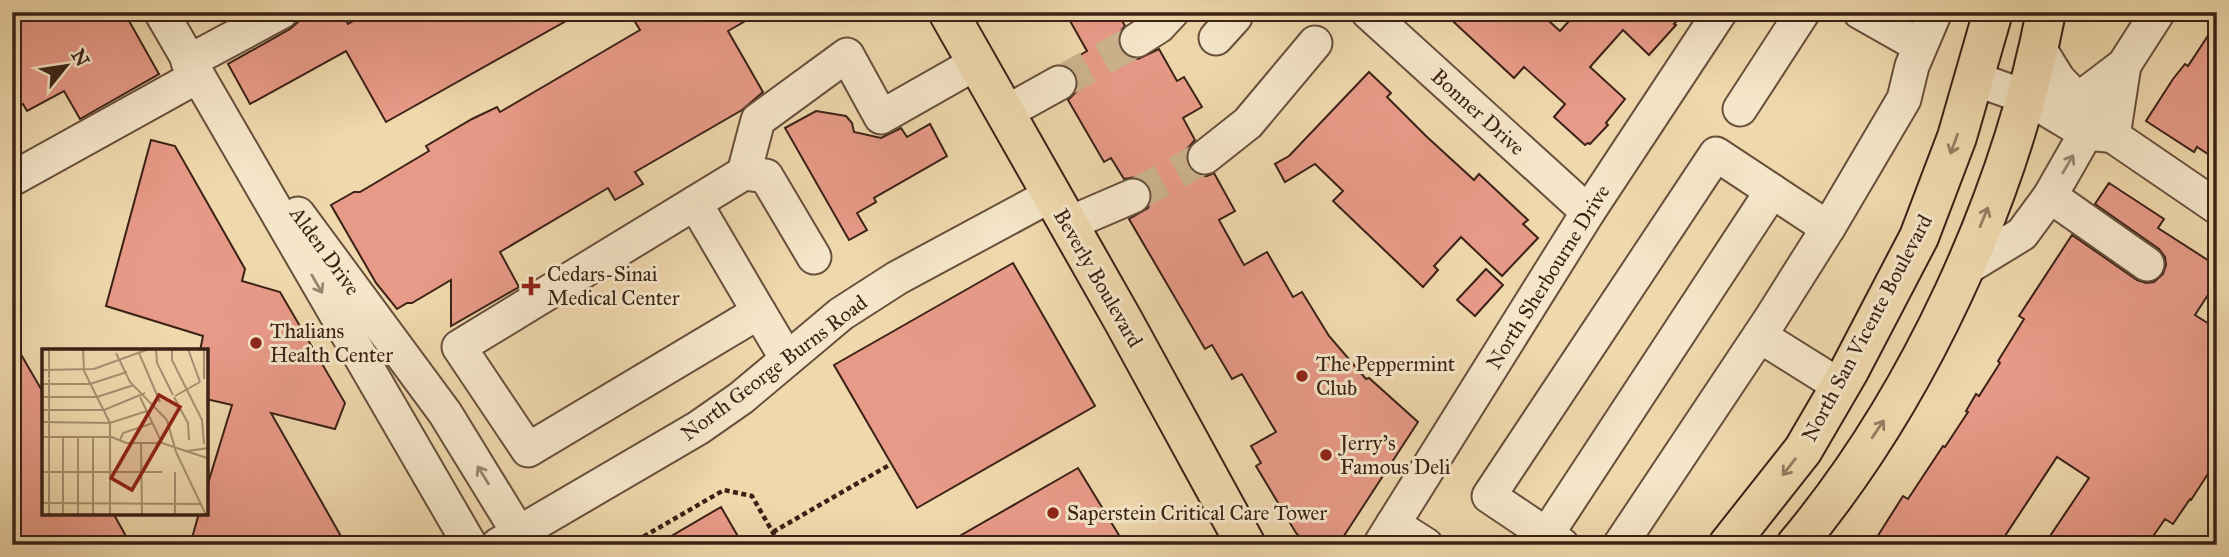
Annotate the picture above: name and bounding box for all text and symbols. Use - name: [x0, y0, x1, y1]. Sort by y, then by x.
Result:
- north arrow: [32, 32, 102, 102]
- text: N: [66, 45, 94, 70]
- street label: Bonner Drive: [1426, 63, 1530, 161]
- one-way arrow: [1947, 133, 1960, 155]
- one-way arrow: [2062, 154, 2075, 175]
- street label: North Sherbourne Drive: [1481, 180, 1616, 374]
- street label: Alden Drive: [283, 201, 366, 301]
- street label: Beverly Boulevard: [1048, 204, 1148, 352]
- one-way arrow: [1979, 207, 1992, 229]
- street label: North San Vicente Boulevard: [1796, 210, 1938, 446]
- place label: Cedars-Sinai Medical Center: [547, 261, 680, 311]
- one-way arrow: [311, 273, 325, 293]
- marker: Cedars-Sinai Medical Center: [521, 276, 541, 296]
- street label: North George Burns Road: [676, 289, 873, 447]
- place label: Thalians Health Center: [270, 318, 393, 368]
- marker: Thalians Health Center: [248, 335, 264, 351]
- inset map: [42, 349, 208, 515]
- place label: The Peppermint Club: [1316, 351, 1456, 401]
- marker: The Peppermint Club: [1294, 368, 1310, 384]
- one-way arrow: [1871, 420, 1885, 440]
- place label: Jerry's Famous Deli: [1338, 430, 1451, 480]
- marker: Jerry's Famous Deli: [1318, 447, 1334, 463]
- one-way arrow: [1782, 458, 1797, 476]
- one-way arrow: [476, 465, 490, 485]
- place label: Saperstein Critical Care Tower: [1067, 500, 1327, 526]
- marker: Saperstein Critical Care Tower: [1045, 505, 1061, 521]

